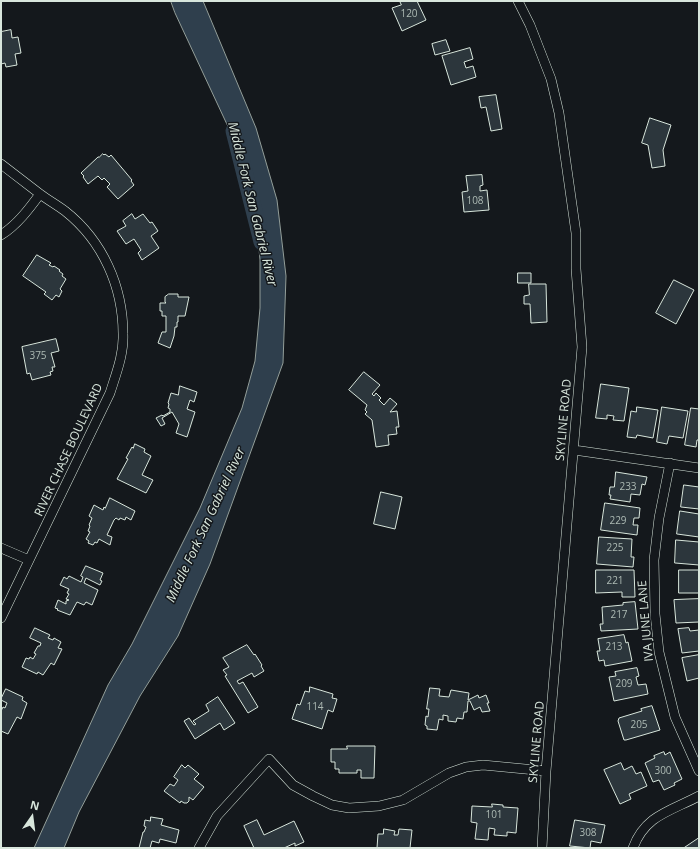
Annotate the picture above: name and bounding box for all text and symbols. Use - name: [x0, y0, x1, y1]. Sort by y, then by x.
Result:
- house number: 120: [400, 8, 418, 20]
- water label: Middle Fork San Gabriel River: [224, 120, 280, 288]
- house number: 108: [466, 195, 484, 207]
- house number: 375: [29, 350, 47, 362]
- street label: SKYLINE ROAD: [553, 378, 575, 462]
- street label: RIVER CHASE BOULEVARD: [32, 381, 106, 519]
- water label: Middle Fork San Gabriel River: [163, 445, 249, 605]
- house number: 233: [619, 481, 637, 493]
- house number: 229: [609, 515, 627, 527]
- house number: 225: [606, 542, 624, 554]
- house number: 221: [606, 575, 624, 587]
- street label: IVA JUNE LANE: [635, 580, 657, 662]
- house number: 217: [610, 609, 628, 621]
- house number: 213: [605, 641, 623, 653]
- house number: 209: [615, 678, 633, 690]
- street label: SKYLINE ROAD: [526, 700, 548, 784]
- house number: 114: [306, 701, 324, 713]
- house number: 205: [630, 719, 648, 731]
- house number: 300: [654, 765, 672, 777]
- north arrow: [12, 797, 52, 837]
- text: N: [29, 797, 41, 813]
- house number: 101: [485, 809, 503, 821]
- house number: 308: [579, 827, 597, 839]

